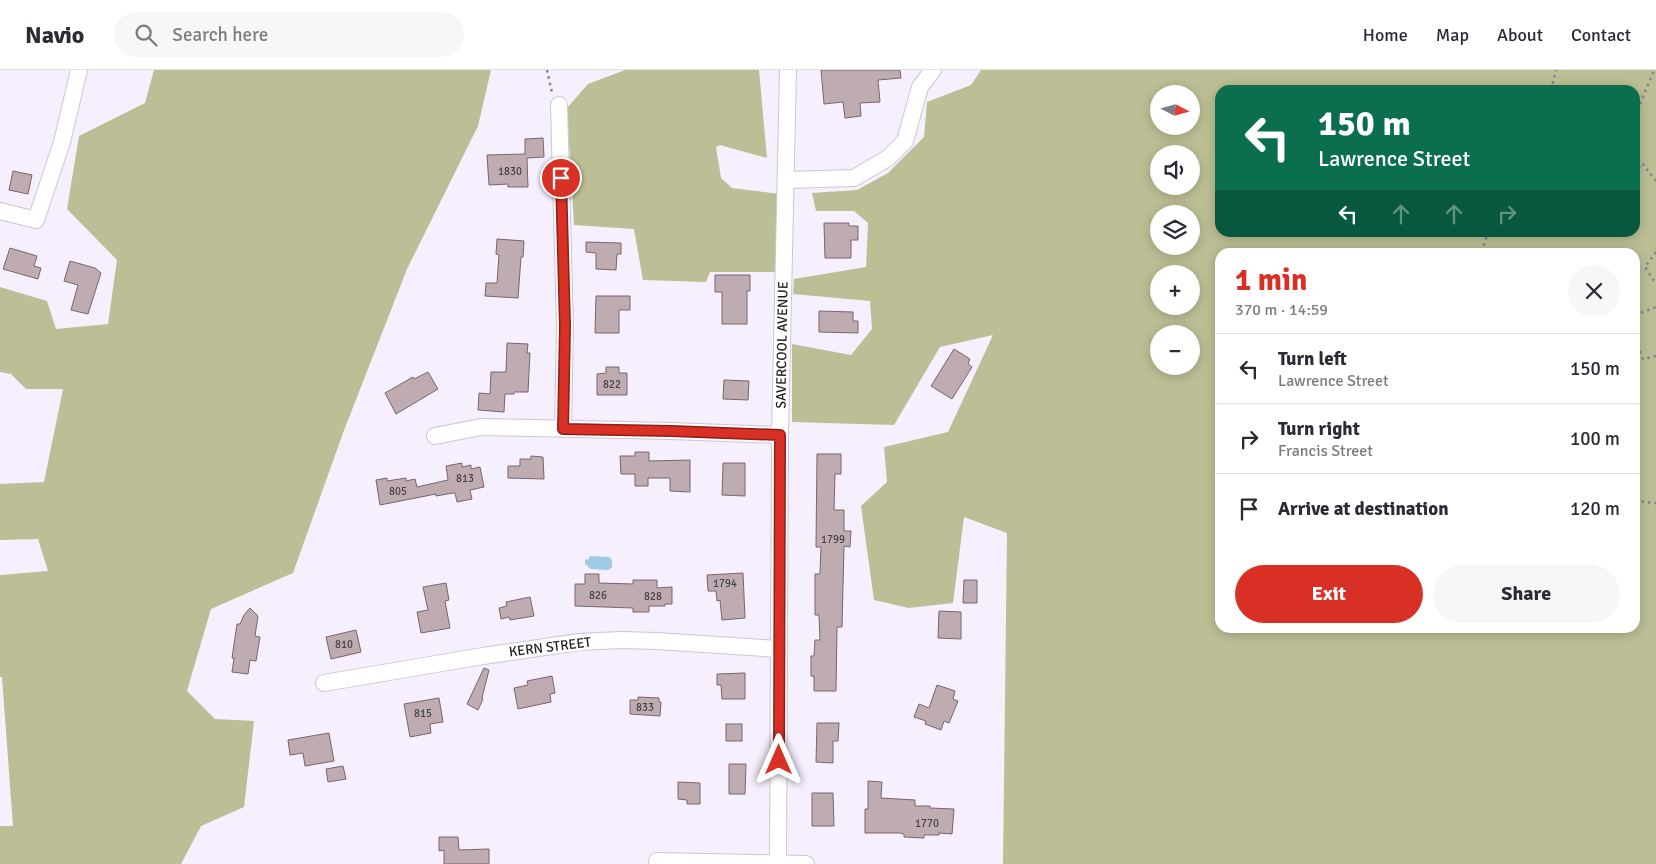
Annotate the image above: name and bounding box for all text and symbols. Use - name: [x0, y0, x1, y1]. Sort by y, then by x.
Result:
- search box: [114, 12, 464, 57]
- text: Navio: [25, 20, 84, 50]
- icon: search: [132, 21, 160, 49]
- text: Search here: [172, 23, 268, 47]
- text: Home: [1363, 24, 1408, 46]
- text: Map: [1436, 24, 1469, 46]
- text: About: [1497, 24, 1543, 46]
- text: Contact: [1571, 24, 1631, 46]
- north arrow: [1150, 85, 1200, 135]
- map controls: [1150, 85, 1200, 375]
- text: 150 m: [1318, 102, 1411, 145]
- icon: left: [1235, 105, 1300, 170]
- button: sound: [1150, 145, 1200, 195]
- text: Lawrence Street: [1318, 145, 1470, 172]
- pin: [540, 157, 582, 199]
- icon: arrive: [547, 164, 575, 192]
- house number: 1830: [498, 165, 522, 178]
- icon: left: [1334, 200, 1362, 228]
- icon: ahead: [1387, 200, 1415, 228]
- icon: ahead: [1440, 200, 1468, 228]
- icon: right: [1493, 200, 1521, 228]
- button: layers: [1150, 205, 1200, 255]
- text: 1 min: [1235, 262, 1307, 299]
- button: +: [1150, 265, 1200, 315]
- button: close: [1568, 265, 1620, 317]
- street label: SAVERCOOL AVENUE: [772, 281, 792, 409]
- text: 370 m · 14:59: [1235, 300, 1328, 320]
- button: −: [1150, 325, 1200, 375]
- text: Turn left: [1278, 347, 1347, 371]
- icon: left: [1235, 355, 1263, 383]
- text: 150 m: [1570, 357, 1620, 381]
- text: Lawrence Street: [1278, 371, 1389, 391]
- house number: 822: [603, 378, 621, 391]
- text: Turn right: [1278, 417, 1360, 441]
- icon: right: [1235, 425, 1263, 453]
- text: 100 m: [1570, 427, 1620, 451]
- text: Francis Street: [1278, 441, 1373, 461]
- house number: 813: [456, 472, 474, 485]
- house number: 805: [389, 485, 407, 498]
- icon: arrive: [1235, 495, 1263, 523]
- text: Arrive at destination: [1278, 497, 1449, 521]
- text: 120 m: [1570, 497, 1620, 521]
- house number: 1799: [821, 533, 845, 546]
- button: Exit: [1235, 565, 1423, 623]
- button: Share: [1433, 565, 1620, 623]
- house number: 1794: [713, 577, 737, 590]
- house number: 826: [589, 589, 607, 602]
- house number: 828: [644, 590, 662, 603]
- street label: KERN STREET: [508, 634, 592, 660]
- house number: 810: [335, 638, 353, 651]
- house number: 833: [636, 701, 654, 714]
- house number: 815: [414, 707, 432, 720]
- position arrow: [752, 733, 804, 785]
- house number: 1770: [915, 817, 939, 830]

